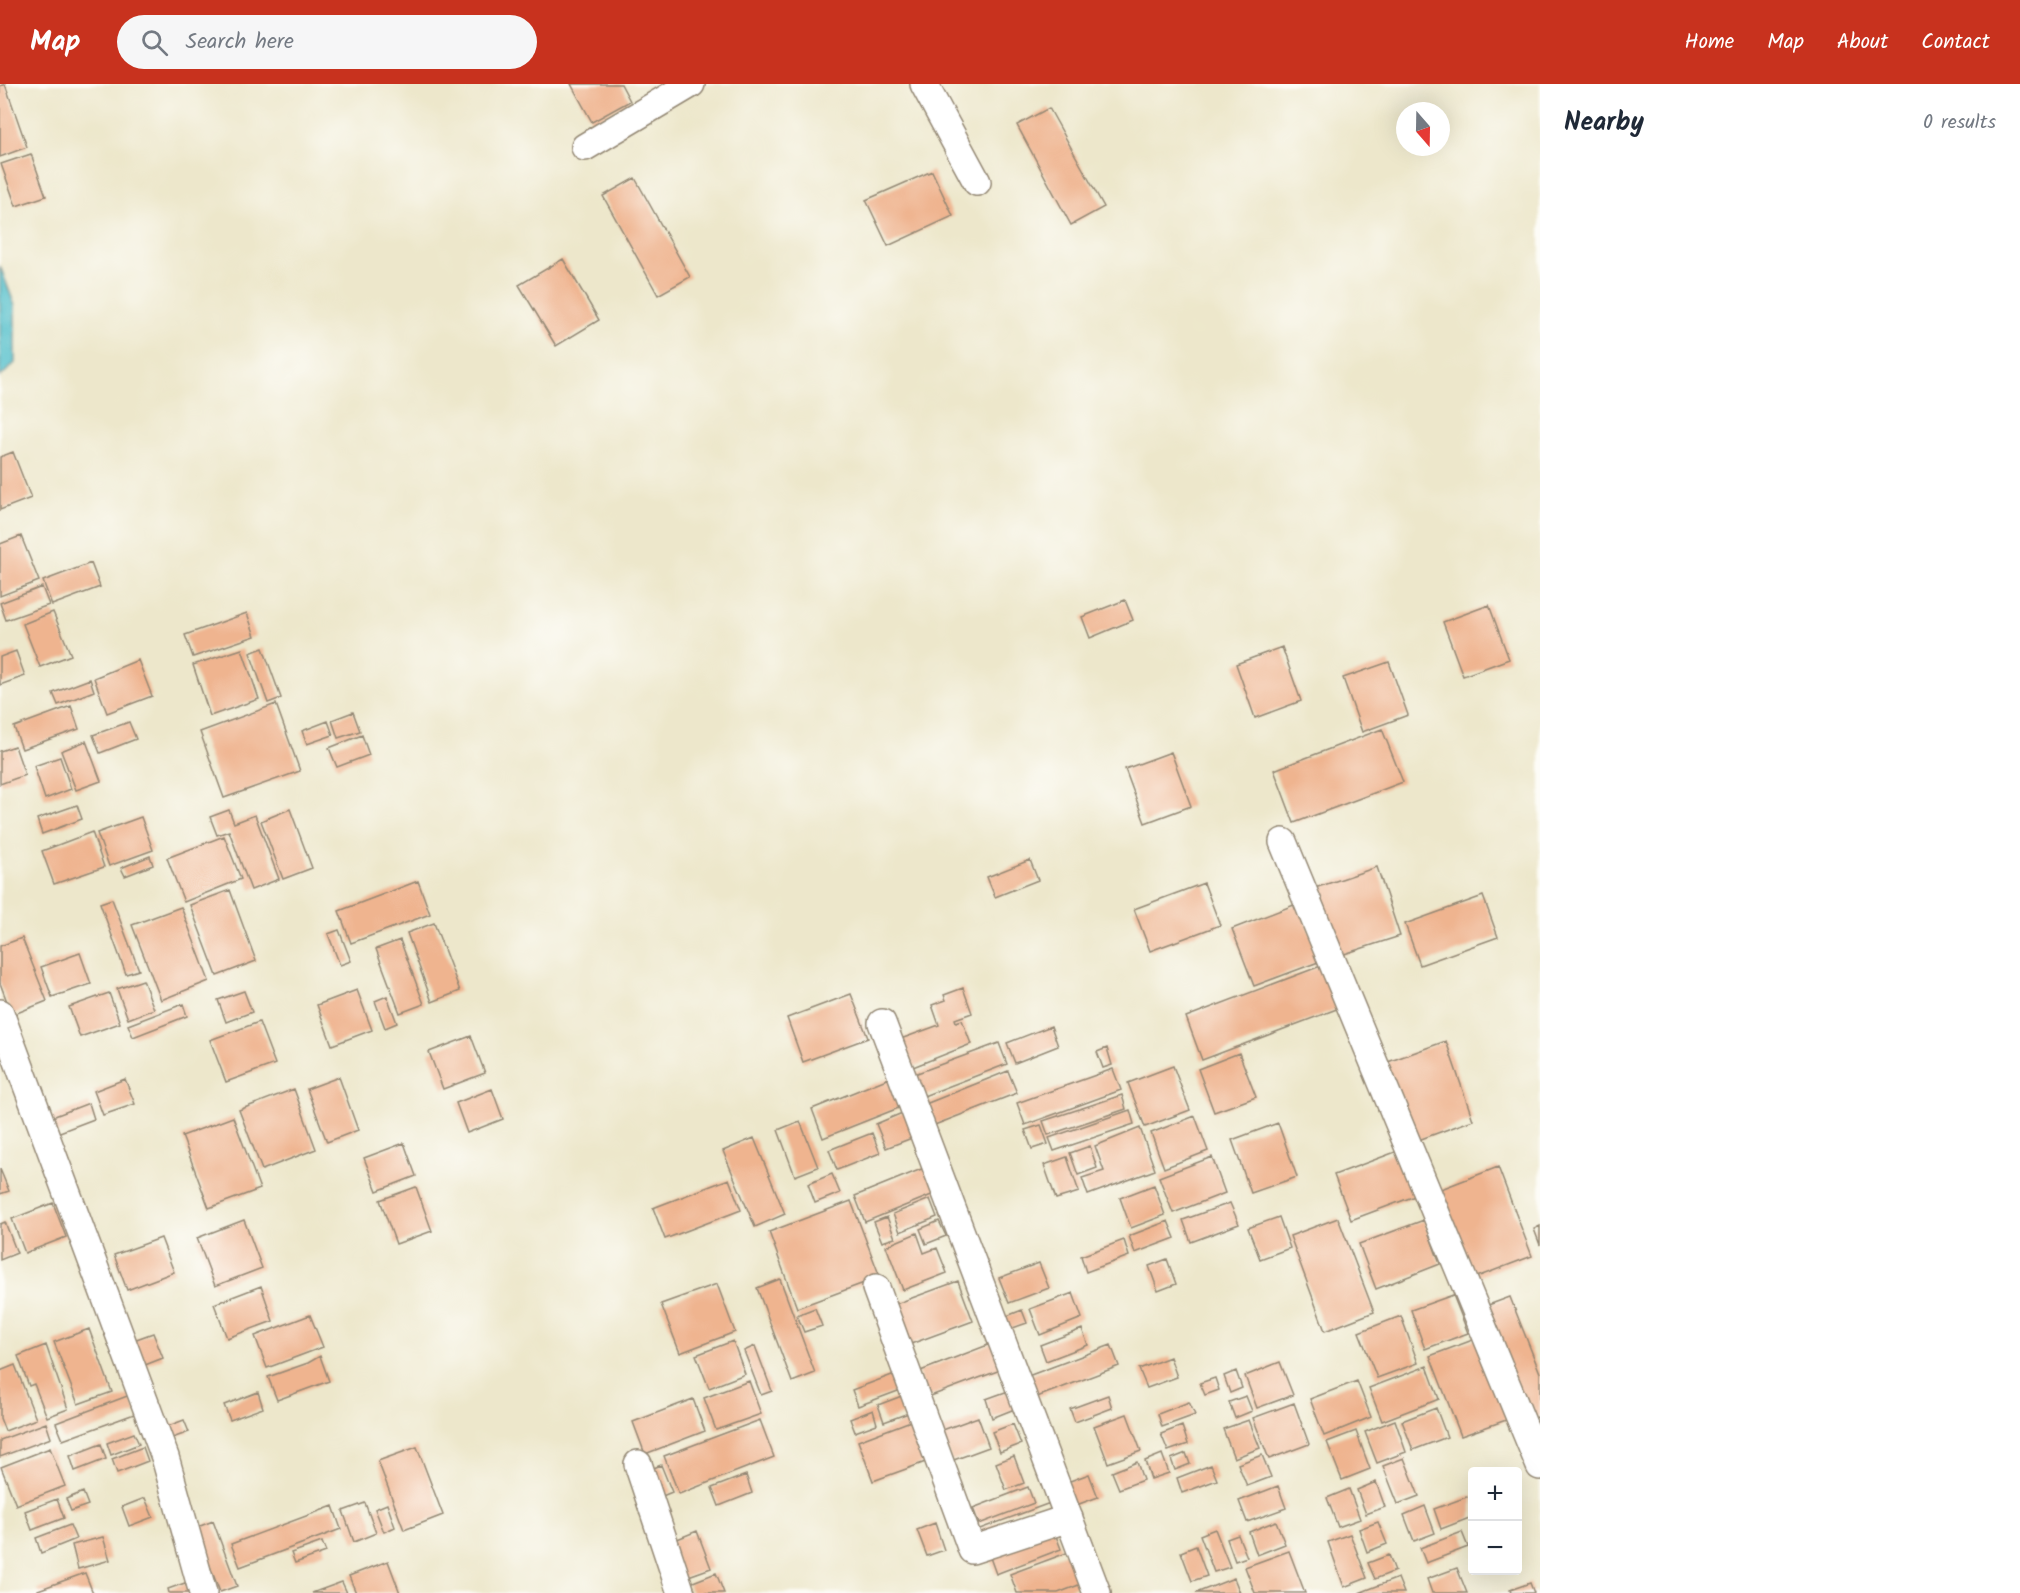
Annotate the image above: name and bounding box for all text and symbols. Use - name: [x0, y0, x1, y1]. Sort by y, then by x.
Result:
- search box: [117, 15, 537, 69]
- text: Map: [30, 20, 81, 65]
- text: Search here: [186, 25, 294, 60]
- icon: search: [138, 26, 171, 59]
- text: Home: [1685, 26, 1734, 59]
- text: Map: [1767, 26, 1804, 59]
- text: About: [1837, 26, 1888, 59]
- text: Contact: [1921, 26, 1990, 59]
- north arrow: [1396, 102, 1450, 156]
- text: Nearby: [1564, 102, 1644, 144]
- text: 0 results: [1923, 107, 1996, 139]
- map controls: [1468, 1467, 1522, 1575]
- button: +: [1468, 1467, 1522, 1521]
- button: −: [1468, 1521, 1522, 1575]

